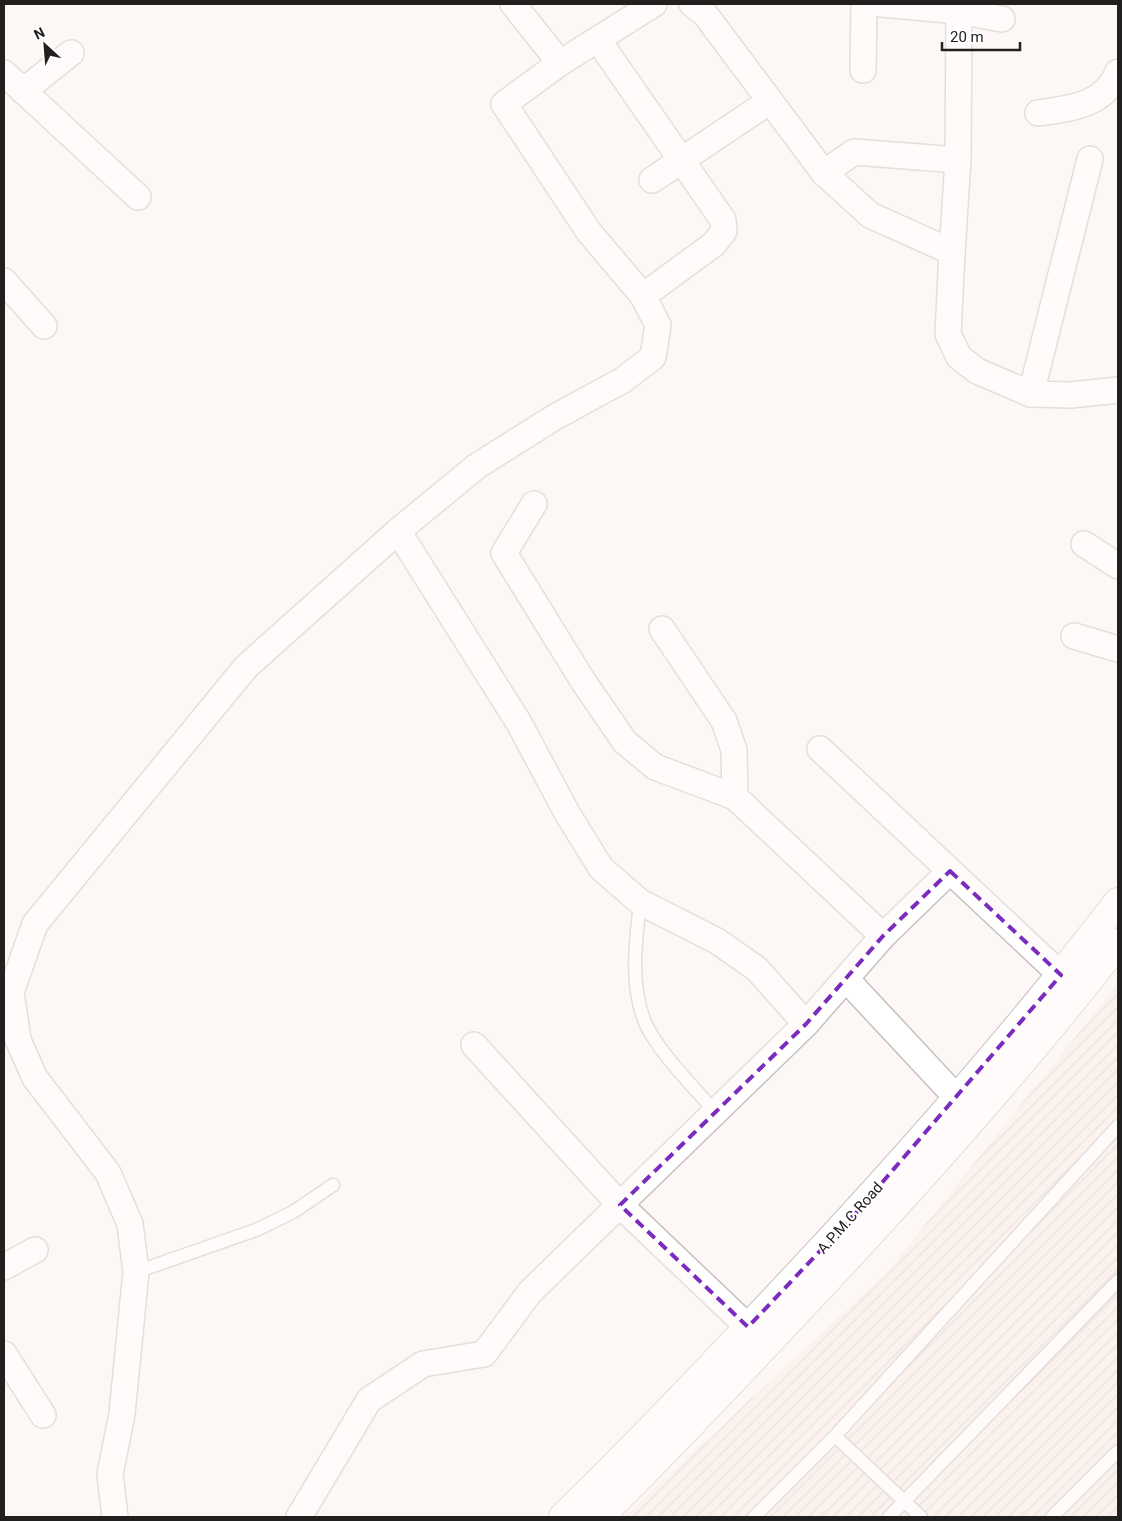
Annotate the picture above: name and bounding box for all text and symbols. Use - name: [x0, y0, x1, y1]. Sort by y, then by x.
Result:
- north arrow: [20, 20, 70, 70]
- scale bar: [942, 20, 1020, 52]
- text: N: [31, 24, 47, 43]
- text: 20 m: [950, 28, 984, 46]
- street label: A.P.M.C Road: [813, 1179, 887, 1257]

